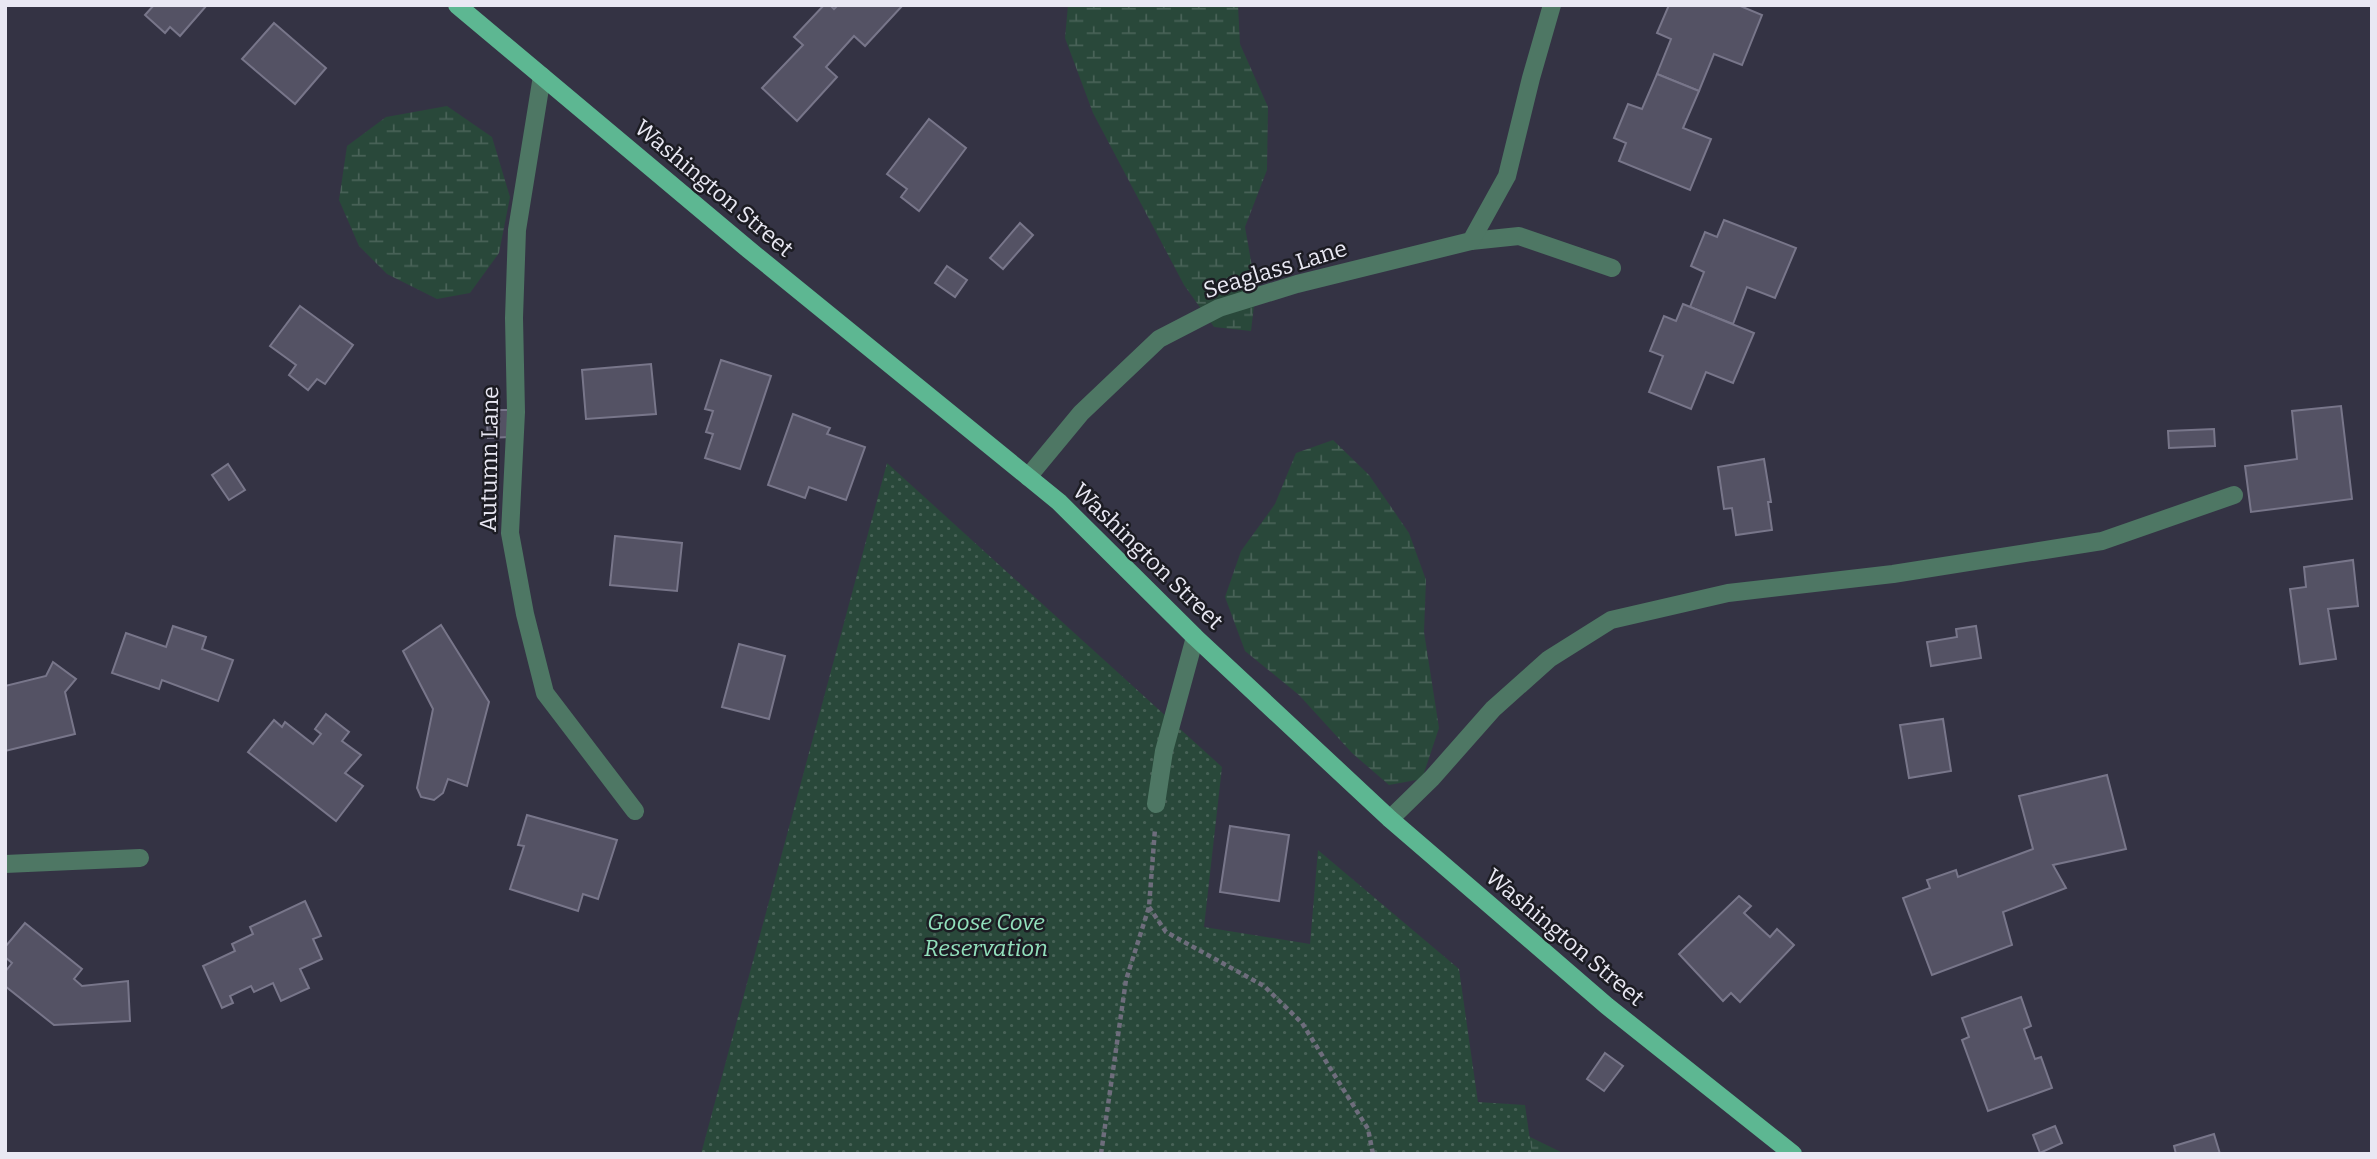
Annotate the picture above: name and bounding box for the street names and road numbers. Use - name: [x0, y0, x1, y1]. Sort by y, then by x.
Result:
- street label: Washington Street: [629, 113, 799, 263]
- street label: Seaglass Lane: [1200, 234, 1350, 304]
- street label: Autumn Lane: [474, 386, 504, 532]
- street label: Washington Street: [1067, 477, 1229, 635]
- street label: Washington Street: [1480, 862, 1650, 1012]

